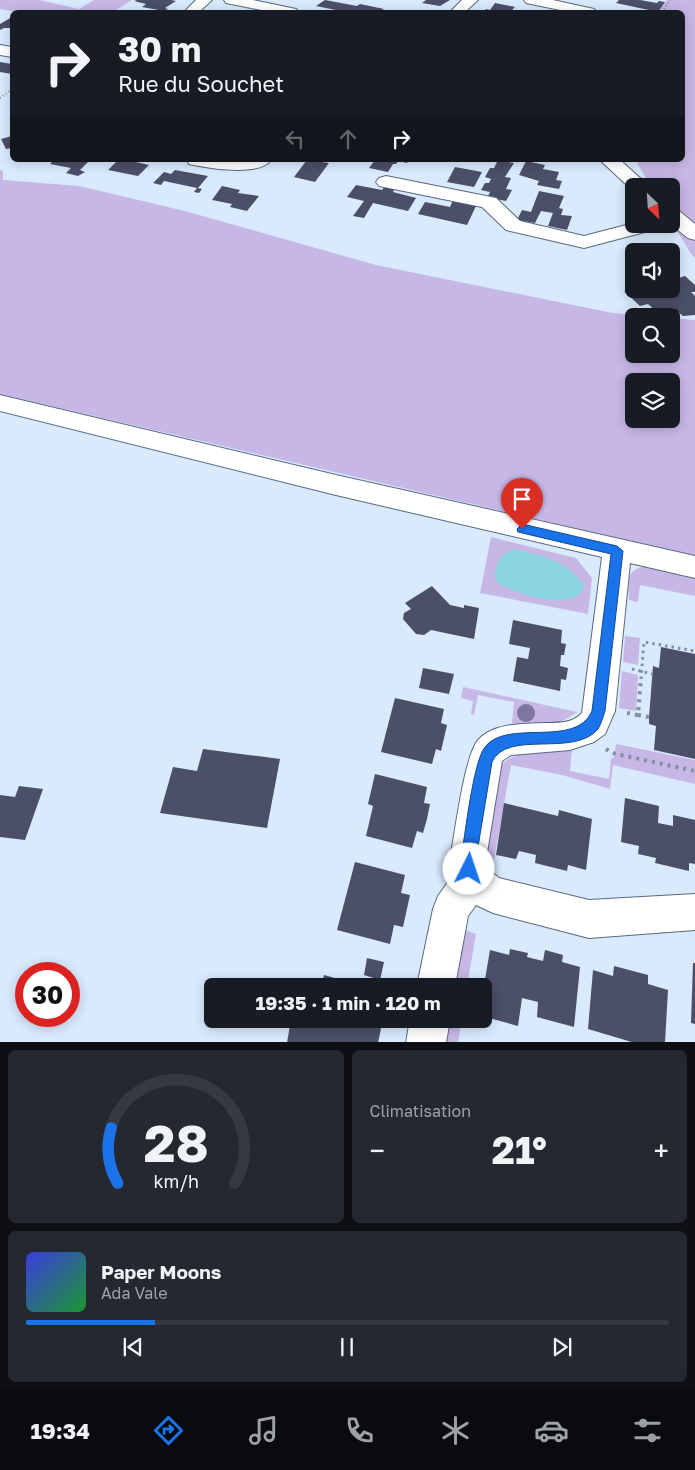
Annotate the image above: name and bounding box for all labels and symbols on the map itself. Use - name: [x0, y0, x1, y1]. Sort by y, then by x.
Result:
- north arrow: [625, 178, 680, 232]
- pin: [501, 478, 543, 529]
- position arrow: [442, 842, 494, 894]
- speed limit sign: 30: [15, 962, 80, 1027]

